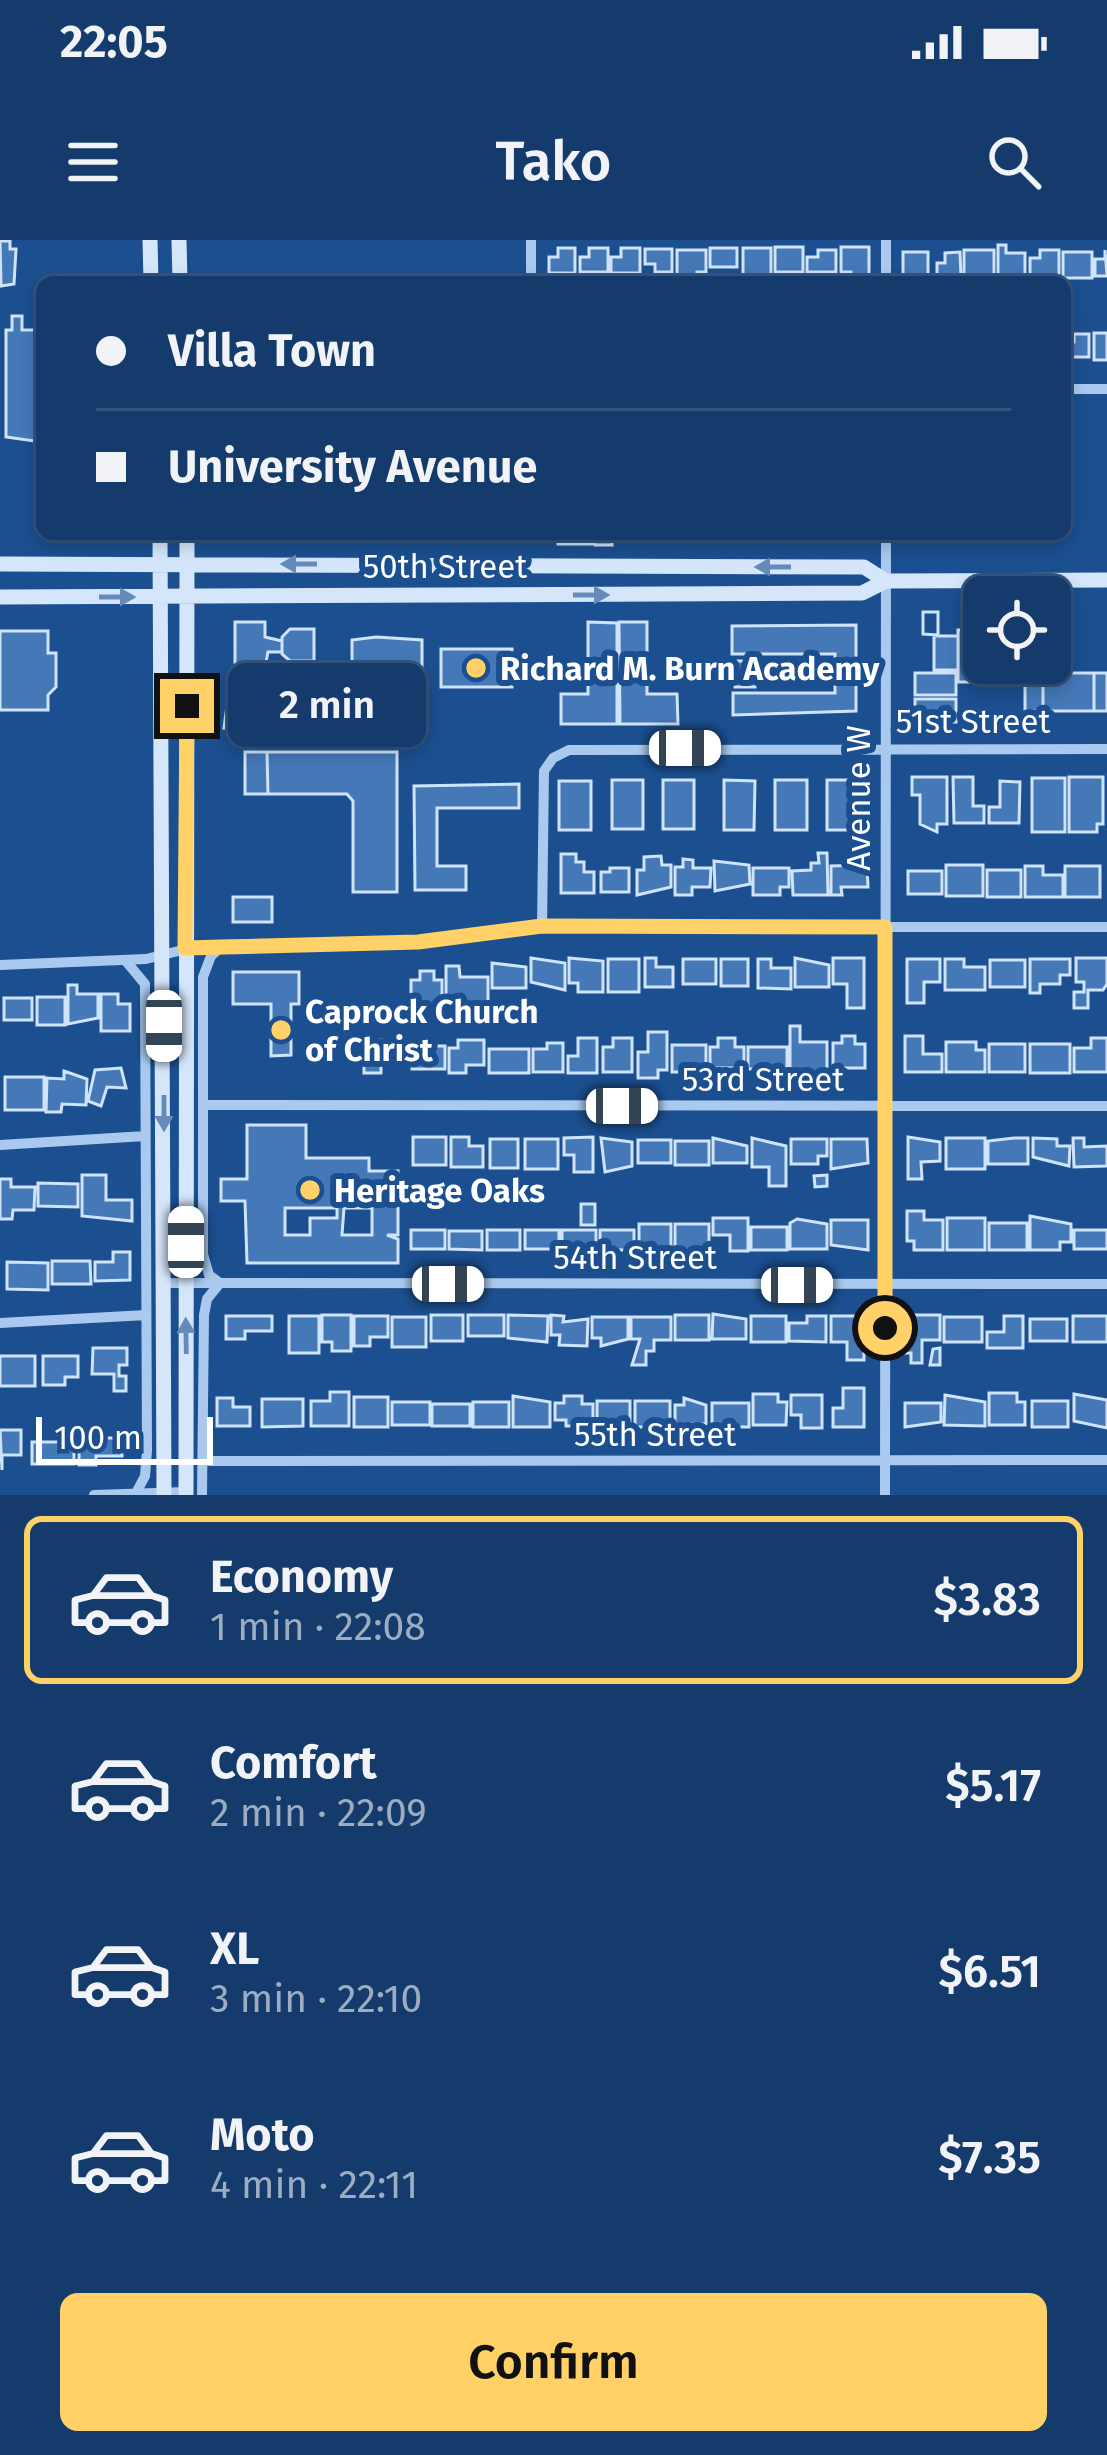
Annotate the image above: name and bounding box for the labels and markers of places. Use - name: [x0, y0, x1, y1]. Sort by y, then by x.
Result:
- place label: Richard M. Burn Academy: [500, 649, 880, 689]
- marker: Richard M. Burn Academy: [463, 655, 489, 681]
- place label: Caprock Church of Christ: [305, 992, 538, 1070]
- marker: Caprock Church of Christ: [268, 1017, 294, 1043]
- place label: Heritage Oaks: [334, 1171, 545, 1211]
- marker: Heritage Oaks: [297, 1177, 323, 1203]

